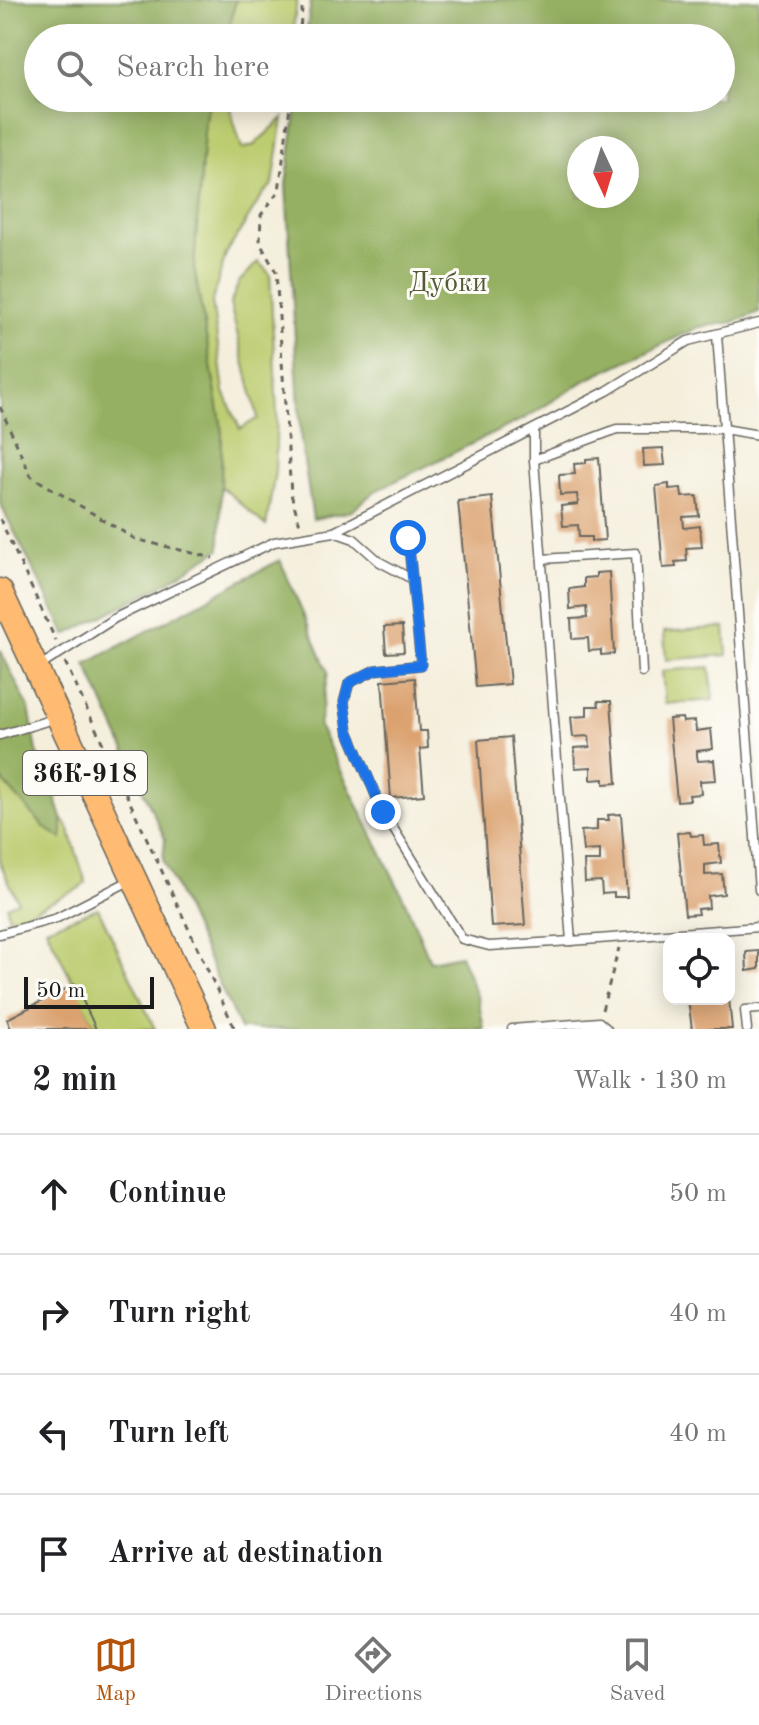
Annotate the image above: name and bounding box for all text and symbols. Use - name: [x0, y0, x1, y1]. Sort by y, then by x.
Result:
- search box: [24, 24, 735, 112]
- icon: search: [52, 46, 96, 90]
- text: Search here: [116, 53, 270, 83]
- north arrow: [567, 136, 639, 208]
- park label: Дубки: [409, 270, 487, 298]
- route start: [390, 520, 426, 556]
- road number: 36К-918: [23, 751, 147, 795]
- route end: [365, 794, 401, 830]
- map controls: [663, 933, 735, 1005]
- button: locate: [663, 933, 735, 1005]
- scale bar: [24, 973, 154, 1009]
- text: 50 m: [36, 980, 85, 1002]
- text: 2 min: [32, 1064, 117, 1098]
- text: Walk · 130 m: [573, 1068, 727, 1094]
- icon: ahead: [32, 1172, 76, 1216]
- text: Continue: [108, 1179, 227, 1209]
- text: 50 m: [669, 1181, 727, 1207]
- icon: right: [32, 1292, 76, 1336]
- text: Turn right: [108, 1299, 250, 1329]
- text: 40 m: [669, 1301, 727, 1327]
- icon: left: [32, 1412, 76, 1456]
- text: Turn left: [108, 1419, 229, 1449]
- text: 40 m: [669, 1421, 727, 1447]
- icon: arrive: [32, 1532, 76, 1576]
- text: Arrive at destination: [108, 1539, 383, 1569]
- tab: Map: [94, 1633, 138, 1708]
- tab: Directions: [325, 1633, 422, 1708]
- tab: Saved: [609, 1633, 665, 1708]

